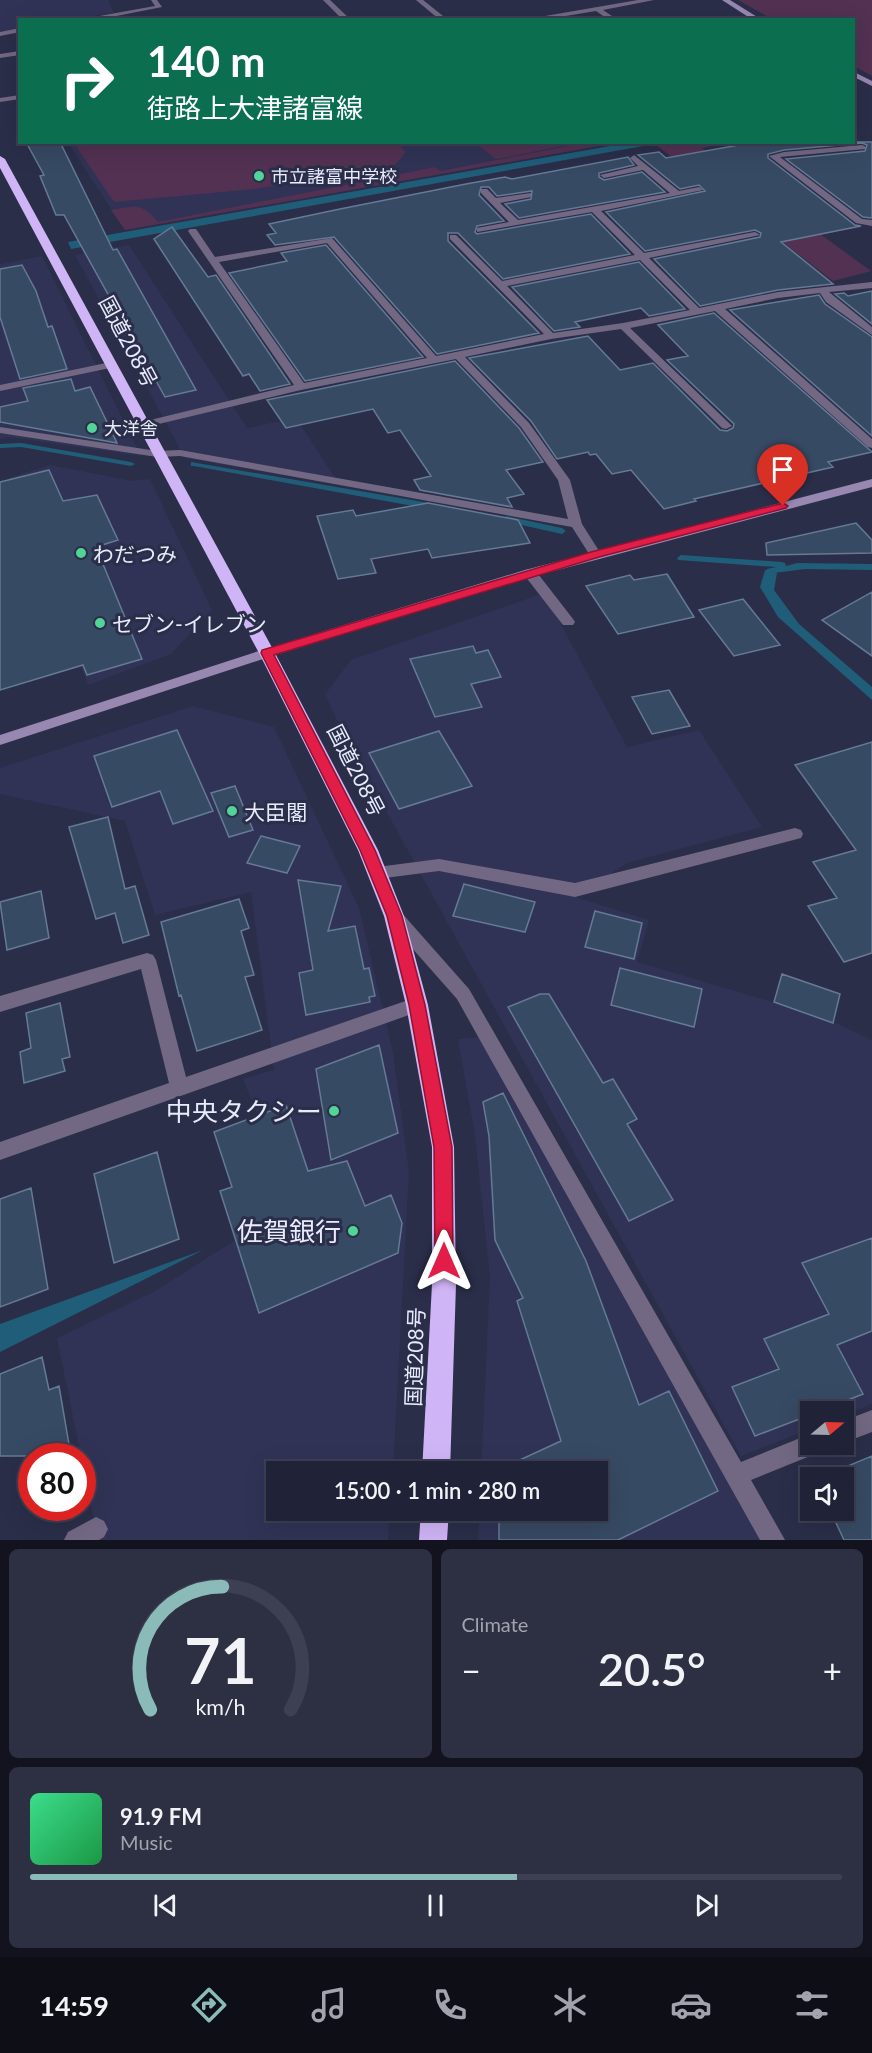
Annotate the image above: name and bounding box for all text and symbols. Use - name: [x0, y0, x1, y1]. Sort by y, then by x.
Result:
- text: 140 m: [147, 36, 265, 86]
- icon: right: [48, 42, 126, 120]
- text: 街路上大津諸富線: [147, 91, 363, 124]
- place label: 市立諸富中学校: [271, 165, 397, 187]
- marker: 市立諸富中学校: [252, 169, 266, 183]
- street label: 国道208号: [95, 291, 163, 391]
- place label: 大洋舎: [104, 417, 158, 439]
- marker: 大洋舎: [85, 421, 99, 435]
- pin: [757, 444, 808, 506]
- icon: arrive: [766, 453, 799, 486]
- place label: わだつみ: [93, 541, 177, 566]
- marker: わだつみ: [74, 546, 88, 560]
- place label: セブン-イレブン: [112, 611, 267, 636]
- marker: セブン-イレブン: [93, 616, 107, 630]
- street label: 国道208号: [323, 720, 391, 820]
- place label: 大臣閣: [244, 799, 307, 824]
- marker: 大臣閣: [225, 804, 239, 818]
- place label: 中央タクシー: [166, 1095, 322, 1127]
- marker: 中央タクシー: [327, 1104, 341, 1118]
- place label: 佐賀銀行: [237, 1215, 341, 1247]
- marker: 佐賀銀行: [346, 1224, 360, 1238]
- position arrow: [412, 1229, 476, 1293]
- street label: 国道208号: [400, 1307, 428, 1407]
- north arrow: [800, 1401, 854, 1455]
- map controls: [800, 1401, 854, 1521]
- speed limit sign: 80: [18, 1443, 96, 1521]
- button: sound: [800, 1467, 854, 1521]
- text: 15:00 · 1 min · 280 m: [334, 1477, 540, 1504]
- text: Climate: [462, 1612, 528, 1636]
- text: 71: [184, 1622, 256, 1697]
- text: 20.5°: [598, 1642, 706, 1696]
- text: −: [462, 1650, 481, 1690]
- text: +: [823, 1650, 842, 1690]
- text: km/h: [195, 1695, 245, 1721]
- text: 91.9 FM: [120, 1803, 202, 1830]
- text: Music: [120, 1830, 173, 1854]
- icon: previous: [149, 1889, 182, 1922]
- icon: pause: [419, 1889, 452, 1922]
- icon: next: [690, 1889, 723, 1922]
- icon: directions: [188, 1984, 230, 2026]
- icon: music: [308, 1984, 350, 2026]
- icon: phone: [429, 1984, 471, 2026]
- icon: climate: [549, 1984, 591, 2026]
- icon: car: [670, 1984, 712, 2026]
- icon: filters: [791, 1984, 833, 2026]
- text: 14:59: [39, 1989, 109, 2022]

